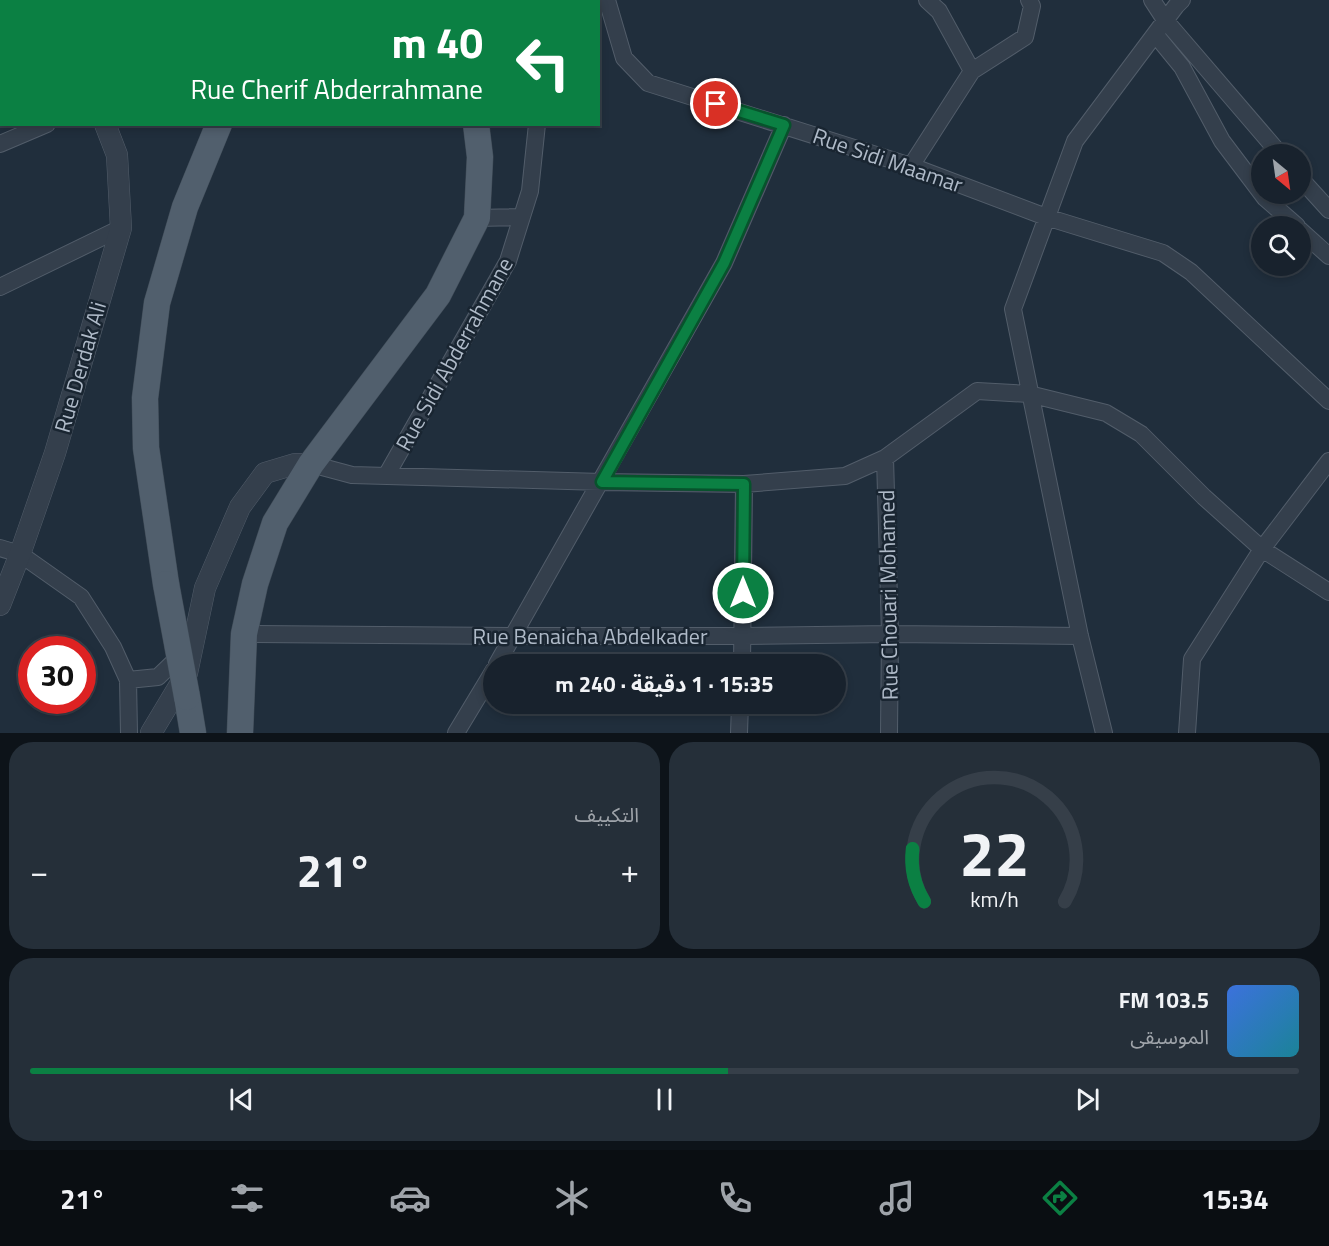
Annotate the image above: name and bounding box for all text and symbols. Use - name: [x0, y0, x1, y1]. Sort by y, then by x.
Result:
- text: 40 m: [391, 10, 483, 74]
- icon: left: [504, 24, 582, 102]
- text: Rue Cherif Abderrahmane: [190, 68, 483, 109]
- pin: [690, 78, 741, 129]
- icon: arrive: [699, 87, 732, 120]
- street label: Rue Sidi Maamar: [808, 118, 968, 202]
- north arrow: [1251, 144, 1311, 204]
- map controls: [1251, 144, 1311, 276]
- button: search: [1251, 216, 1311, 276]
- street label: Rue Sidi Abderrahmane: [387, 251, 521, 457]
- street label: Rue Derdak Ali: [45, 298, 115, 436]
- street label: Rue Chouari Mohamed: [869, 489, 907, 701]
- position arrow: [711, 561, 775, 625]
- street label: Rue Benaicha Abdelkader: [472, 619, 708, 653]
- speed limit sign: 30: [18, 636, 96, 714]
- text: 15:35 · 1 دقيقة · 240 m: [555, 667, 774, 701]
- text: التكييف: [575, 799, 639, 830]
- text: 22: [960, 805, 1029, 900]
- text: 21°: [297, 836, 372, 904]
- text: −: [30, 846, 48, 896]
- text: +: [621, 846, 639, 896]
- text: km/h: [970, 884, 1019, 916]
- text: 103.5 FM: [1119, 983, 1209, 1017]
- text: الموسيقى: [1130, 1021, 1209, 1052]
- icon: previous: [225, 1083, 258, 1116]
- icon: pause: [648, 1083, 681, 1116]
- icon: next: [1071, 1083, 1104, 1116]
- icon: filters: [226, 1177, 268, 1219]
- icon: car: [389, 1177, 431, 1219]
- icon: climate: [551, 1177, 593, 1219]
- icon: phone: [714, 1177, 756, 1219]
- icon: music: [876, 1177, 918, 1219]
- icon: directions: [1039, 1177, 1081, 1219]
- text: 21°: [60, 1178, 106, 1219]
- text: 15:34: [1201, 1178, 1269, 1219]

